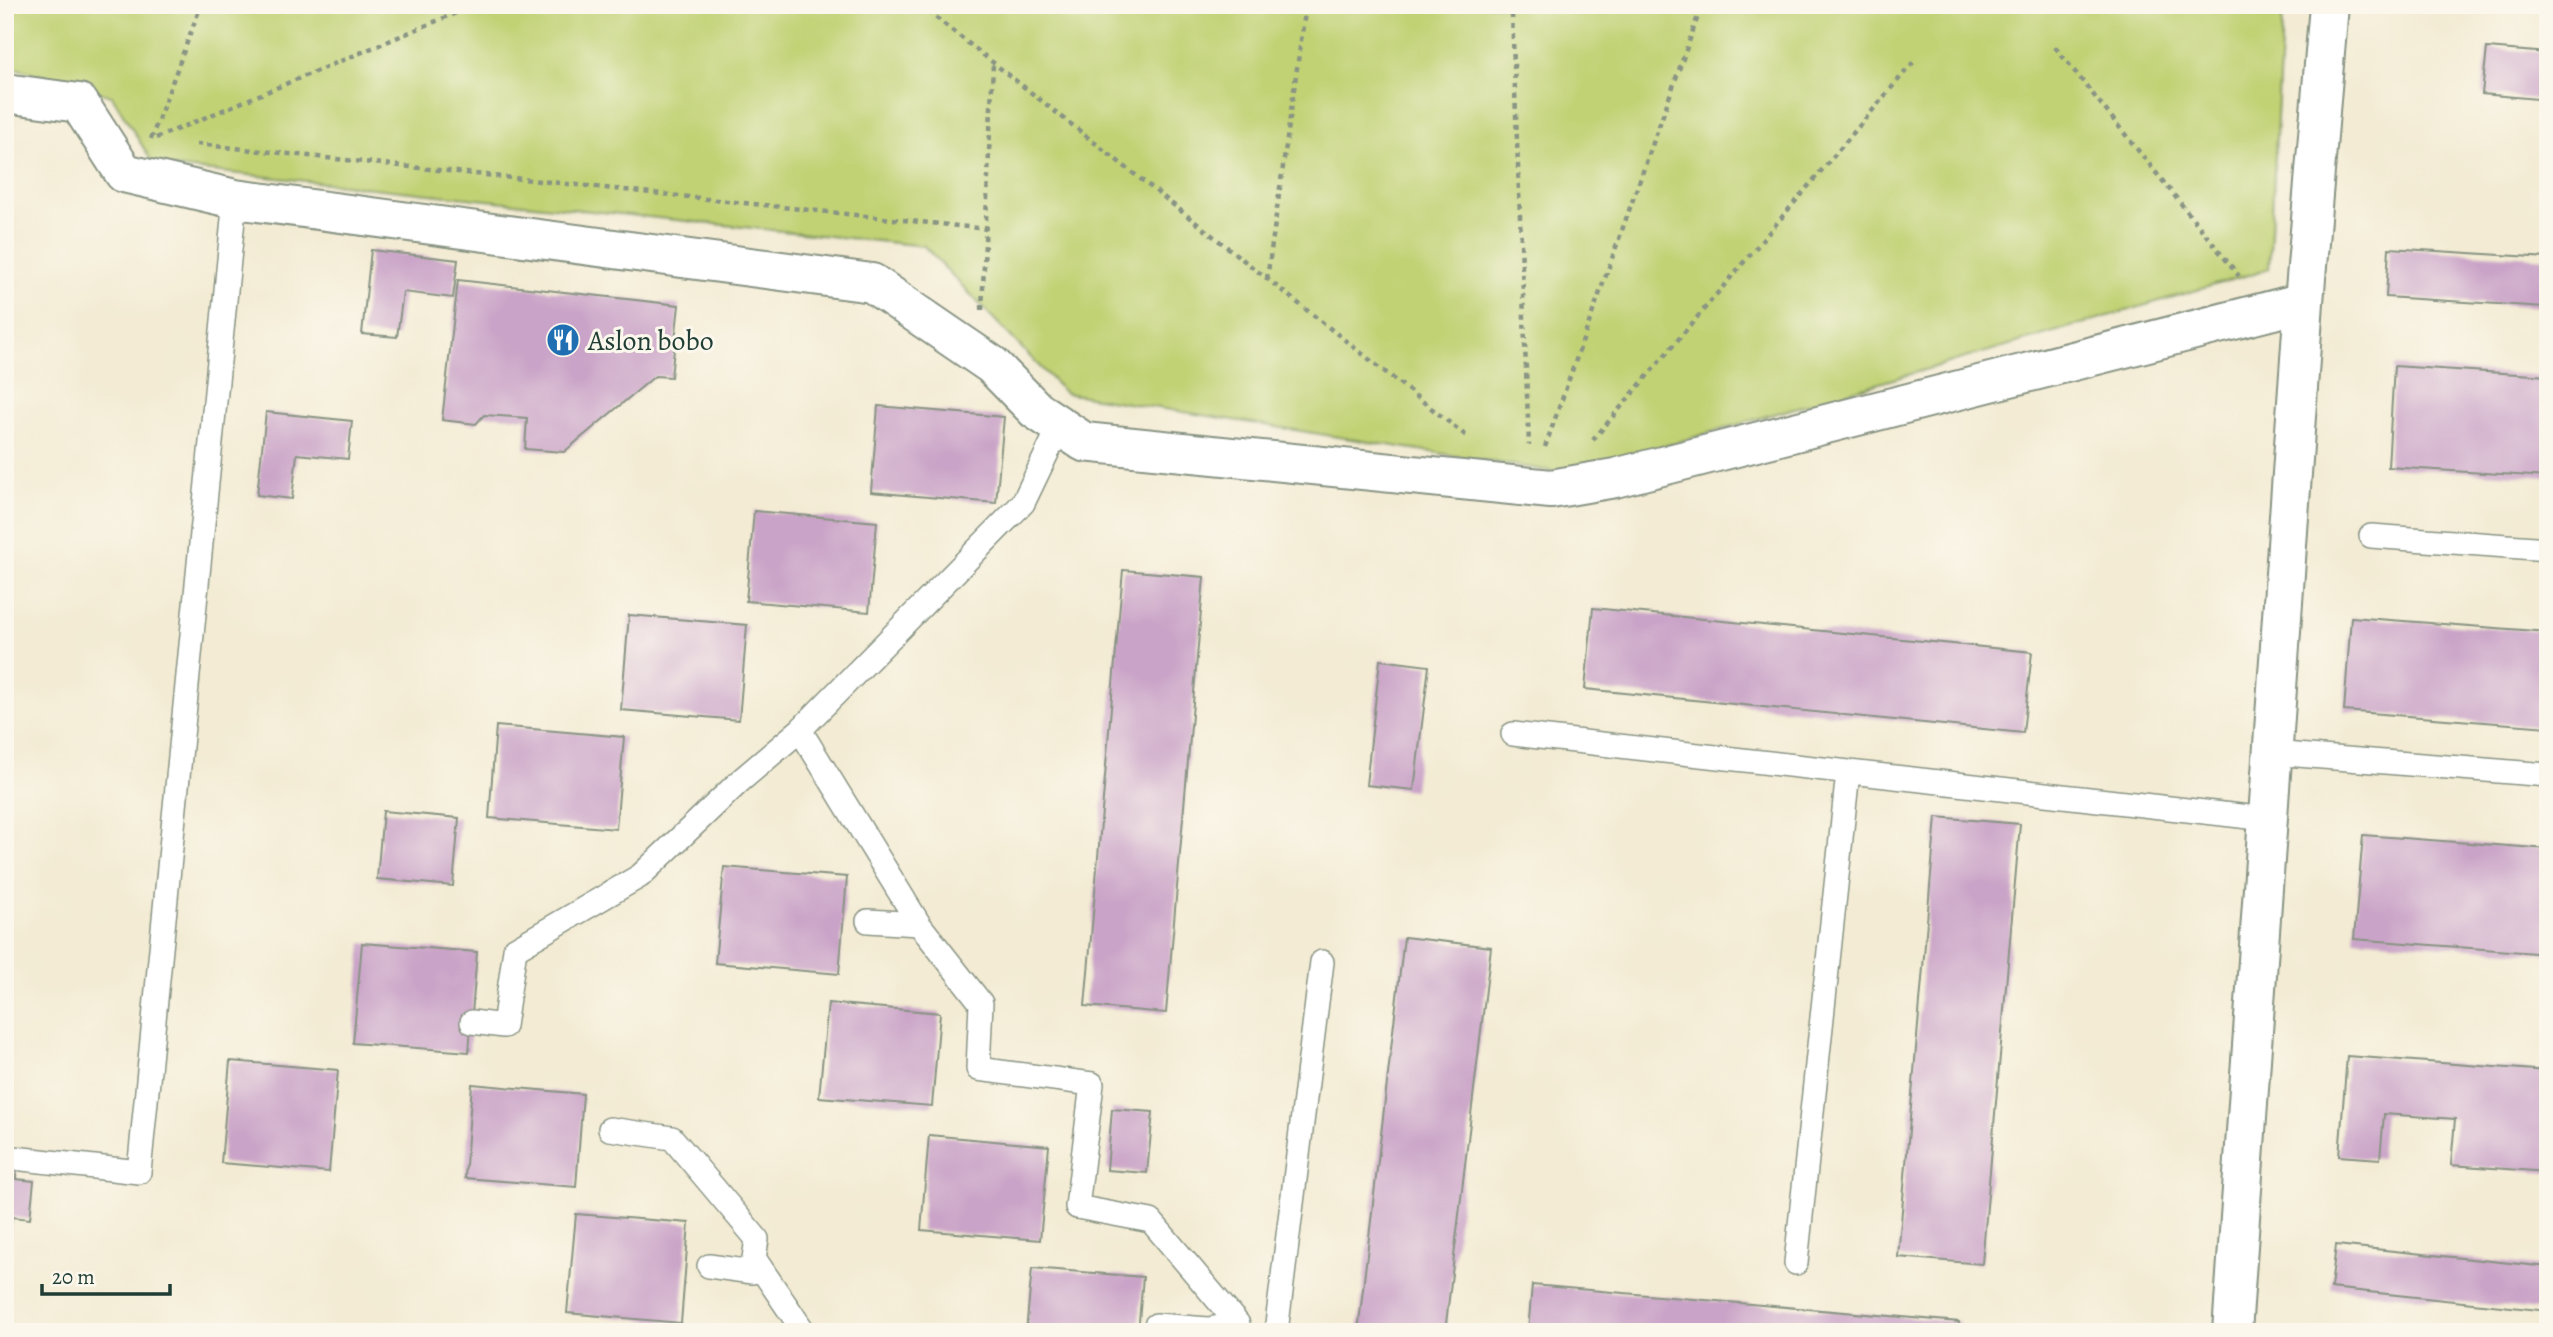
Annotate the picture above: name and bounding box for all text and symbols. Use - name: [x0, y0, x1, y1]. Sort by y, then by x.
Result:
- restaurant icon: Aslon bobo: [544, 321, 582, 359]
- place label: Aslon bobo: [587, 322, 714, 360]
- scale bar: [42, 1253, 170, 1297]
- text: 20 m: [52, 1263, 95, 1291]

